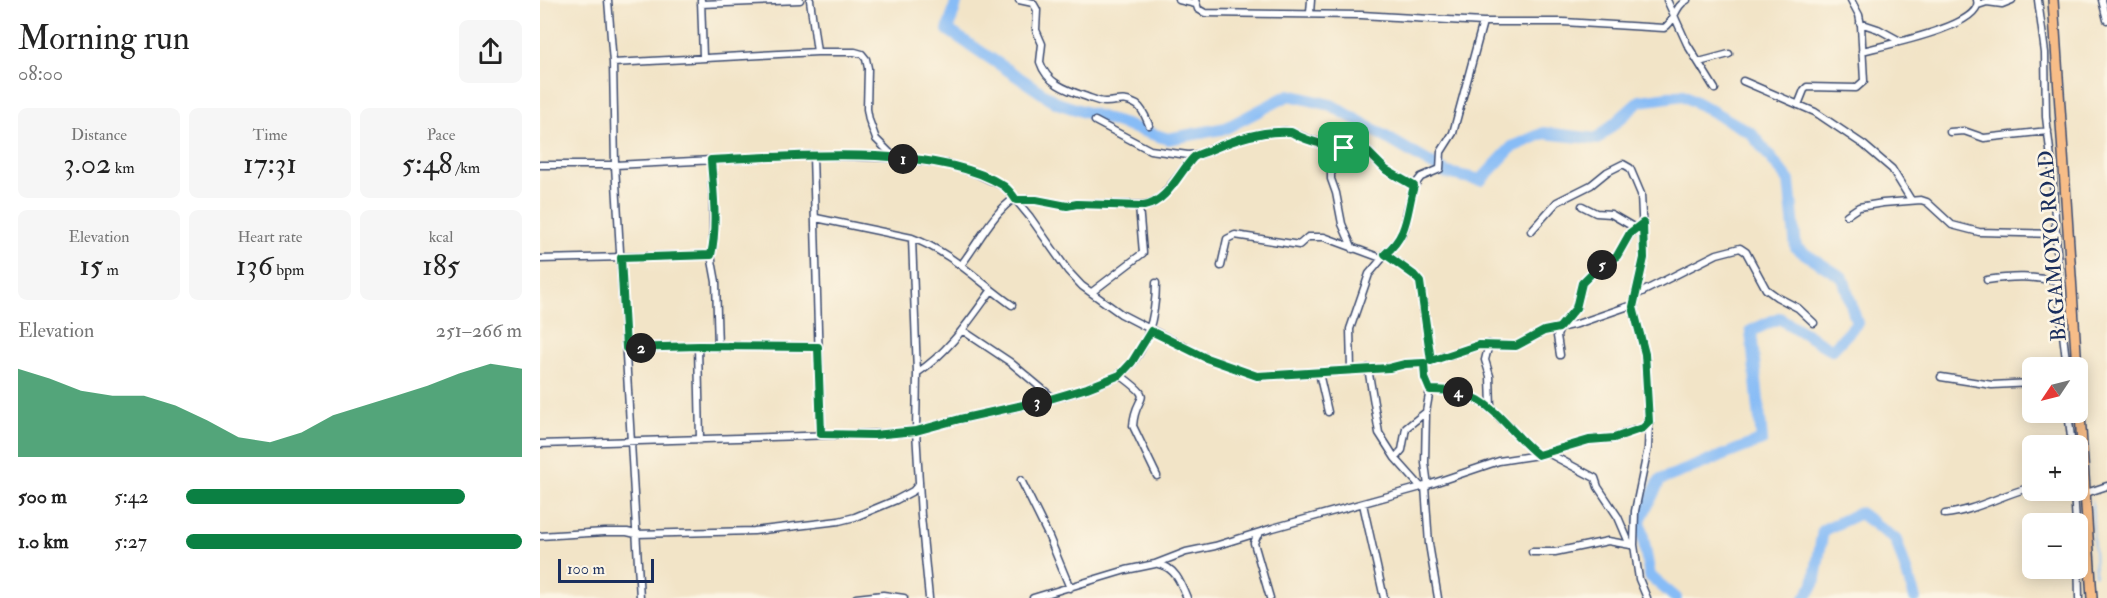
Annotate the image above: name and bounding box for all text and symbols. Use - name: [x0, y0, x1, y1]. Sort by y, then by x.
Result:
- text: Morning run: [18, 18, 190, 59]
- button: share: [459, 20, 522, 83]
- text: 08:00: [18, 61, 63, 86]
- pin: [1318, 122, 1369, 173]
- text: Distance: [71, 125, 127, 145]
- text: Time: [253, 125, 287, 145]
- text: Pace: [427, 125, 455, 145]
- icon: arrive: [1327, 131, 1360, 164]
- pin: 1: [888, 144, 918, 174]
- text: 3.02: [63, 145, 111, 182]
- text: 17:31: [243, 145, 297, 182]
- text: 5:48: [402, 145, 453, 182]
- text: 1: [900, 149, 906, 169]
- street label: BAGAMOYO ROAD: [2032, 150, 2073, 342]
- text: km: [111, 158, 135, 178]
- text: /km: [453, 158, 480, 178]
- text: Elevation: [69, 227, 129, 247]
- text: Heart rate: [237, 227, 303, 247]
- text: kcal: [429, 227, 453, 247]
- text: 15: [79, 247, 103, 284]
- text: 136: [235, 247, 273, 284]
- text: 185: [422, 247, 460, 284]
- pin: 5: [1587, 250, 1617, 280]
- text: 5: [1598, 255, 1606, 275]
- text: m: [103, 260, 119, 280]
- text: bpm: [273, 260, 305, 280]
- text: Elevation: [18, 318, 94, 343]
- text: 251–266 m: [436, 318, 522, 343]
- pin: 2: [626, 333, 656, 363]
- text: 2: [637, 338, 645, 358]
- north arrow: [2022, 357, 2088, 423]
- map controls: [2022, 357, 2088, 579]
- pin: 4: [1443, 377, 1473, 407]
- text: 4: [1454, 382, 1462, 402]
- pin: 3: [1022, 387, 1052, 417]
- text: 3: [1034, 392, 1040, 412]
- button: +: [2022, 435, 2088, 501]
- text: 500 m: [18, 484, 67, 509]
- text: 5:42: [114, 484, 149, 509]
- button: −: [2022, 513, 2088, 579]
- text: 1.0 km: [18, 529, 69, 554]
- text: 5:27: [114, 529, 147, 554]
- scale bar: [558, 556, 654, 584]
- text: 100 m: [567, 559, 605, 579]

